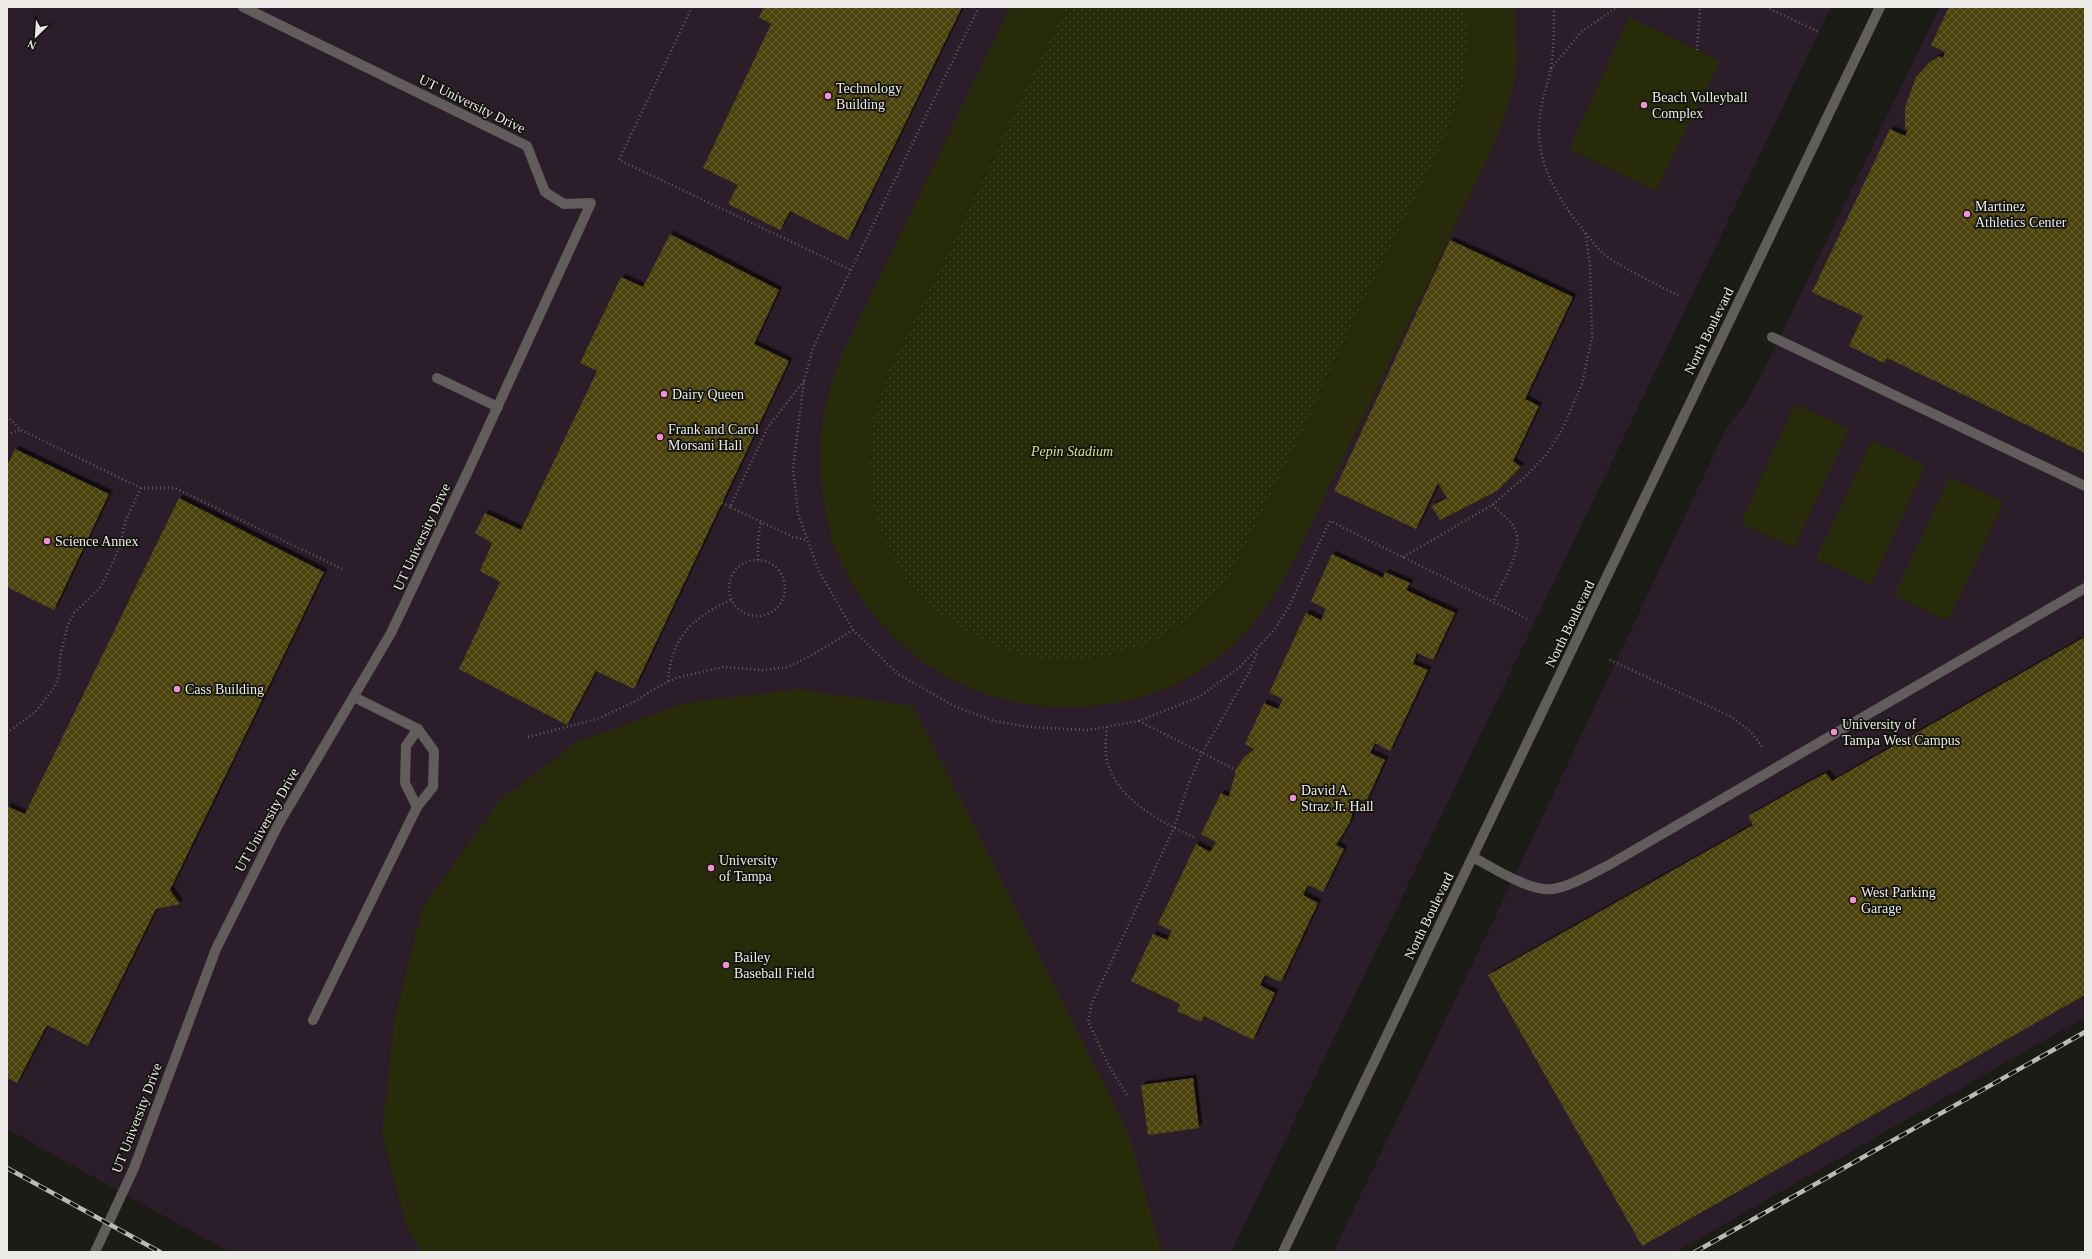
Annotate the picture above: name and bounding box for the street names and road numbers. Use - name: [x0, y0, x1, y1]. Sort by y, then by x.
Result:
- street label: UT University Drive: [416, 72, 528, 136]
- street label: North Boulevard: [1682, 285, 1736, 377]
- street label: UT University Drive: [391, 481, 453, 593]
- street label: North Boulevard: [1543, 578, 1597, 670]
- street label: UT University Drive: [232, 765, 302, 875]
- street label: North Boulevard: [1402, 870, 1456, 962]
- street label: UT University Drive: [109, 1061, 165, 1175]

